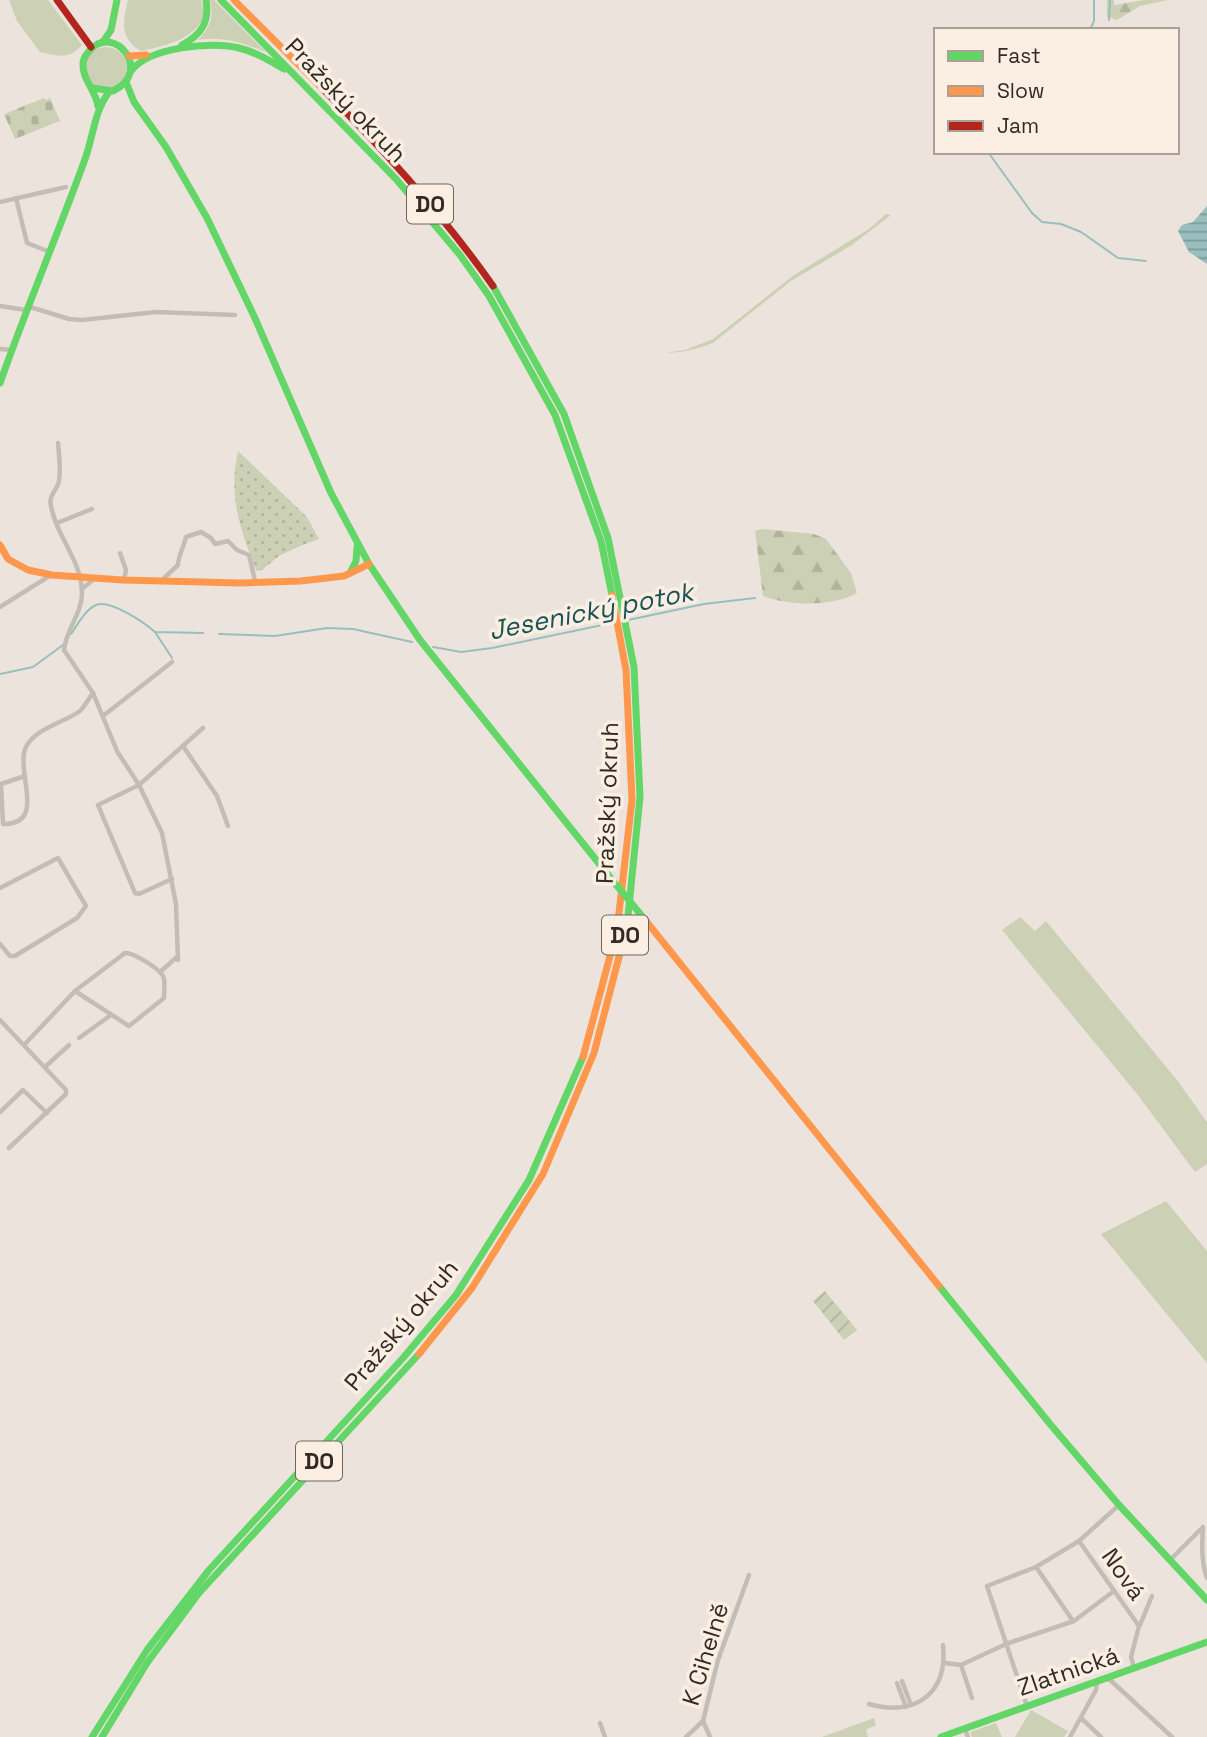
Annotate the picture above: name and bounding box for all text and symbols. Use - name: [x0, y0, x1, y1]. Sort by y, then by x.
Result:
- legend: [934, 28, 1179, 154]
- street label: Pražský okruh: [279, 31, 413, 169]
- text: Fast: [997, 42, 1041, 69]
- text: Slow: [997, 77, 1045, 104]
- text: Jam: [997, 112, 1039, 139]
- road number: D0: [407, 184, 453, 224]
- water label: Jesenický potok: [486, 574, 699, 647]
- street label: Pražský okruh: [589, 722, 625, 884]
- road number: D0: [602, 916, 648, 954]
- street label: Pražský okruh: [337, 1253, 465, 1397]
- road number: D0: [296, 1442, 342, 1480]
- street label: Nová: [1095, 1542, 1153, 1606]
- street label: K Cihelně: [675, 1599, 735, 1709]
- street label: Zlatnická: [1013, 1639, 1123, 1703]

